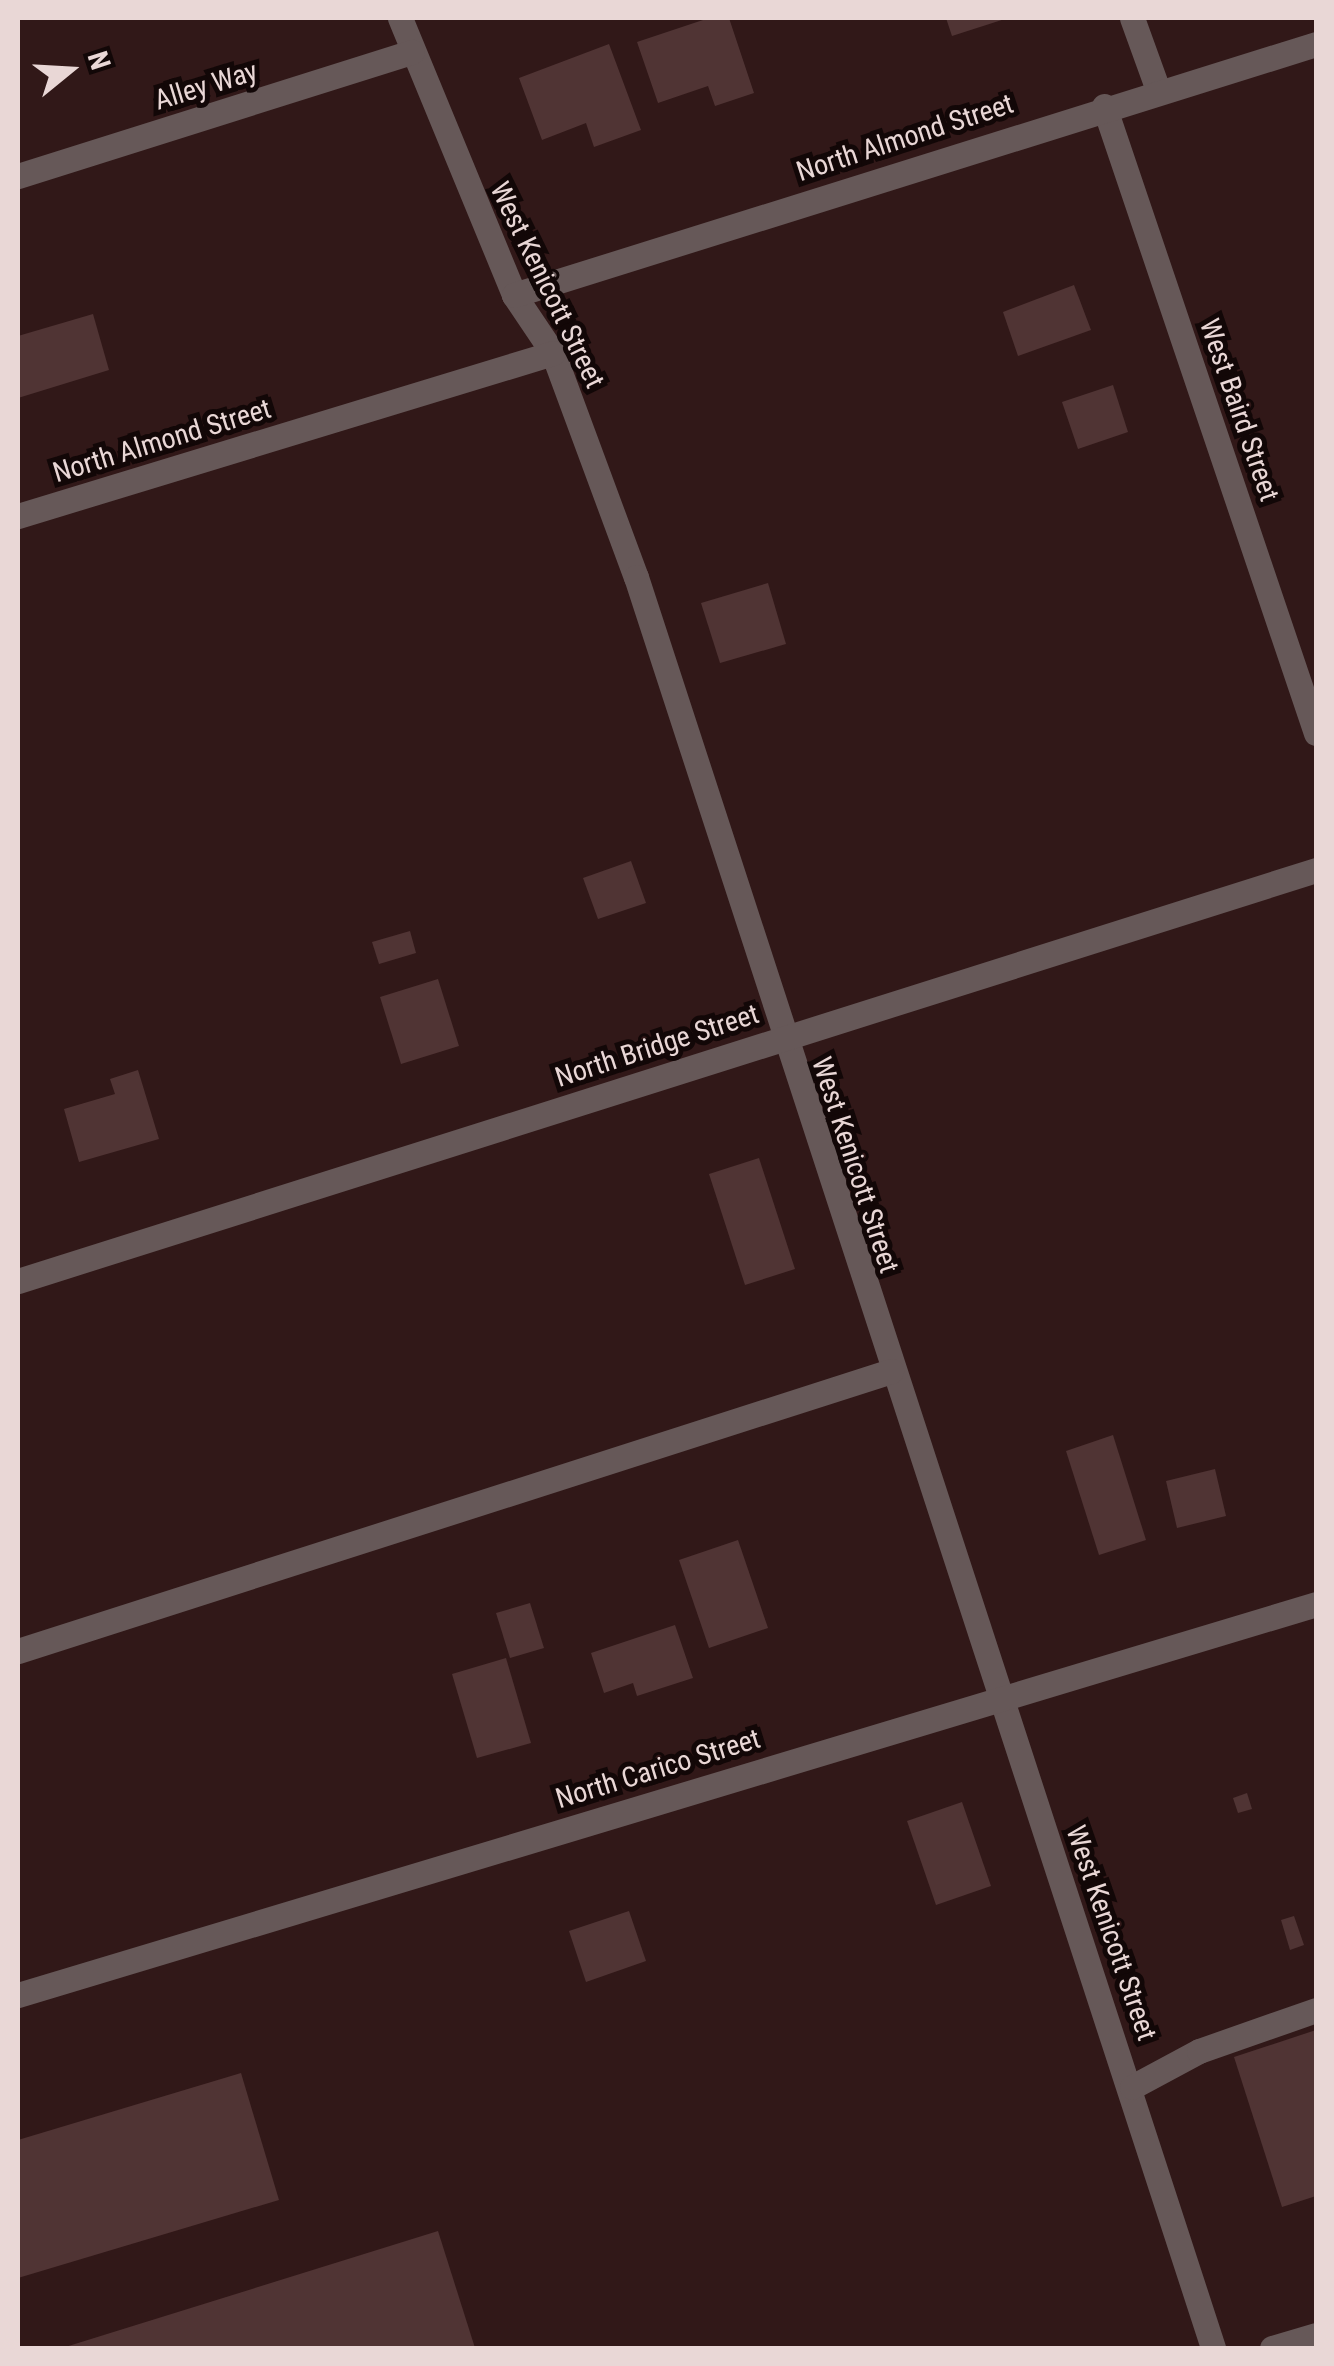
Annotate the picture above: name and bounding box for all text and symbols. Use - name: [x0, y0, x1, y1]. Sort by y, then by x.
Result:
- north arrow: [20, 20, 120, 120]
- text: N: [81, 47, 117, 74]
- street label: Alley Way: [151, 54, 261, 118]
- street label: North Almond Street: [792, 87, 1018, 189]
- street label: West Kenicott Street: [483, 176, 611, 394]
- street label: West Baird Street: [1192, 314, 1286, 506]
- street label: North Almond Street: [49, 392, 275, 490]
- street label: North Bridge Street: [551, 997, 763, 1095]
- street label: West Kenicott Street: [804, 1053, 906, 1277]
- street label: North Carico Street: [552, 1722, 764, 1816]
- street label: West Kenicott Street: [1058, 1821, 1164, 2045]

